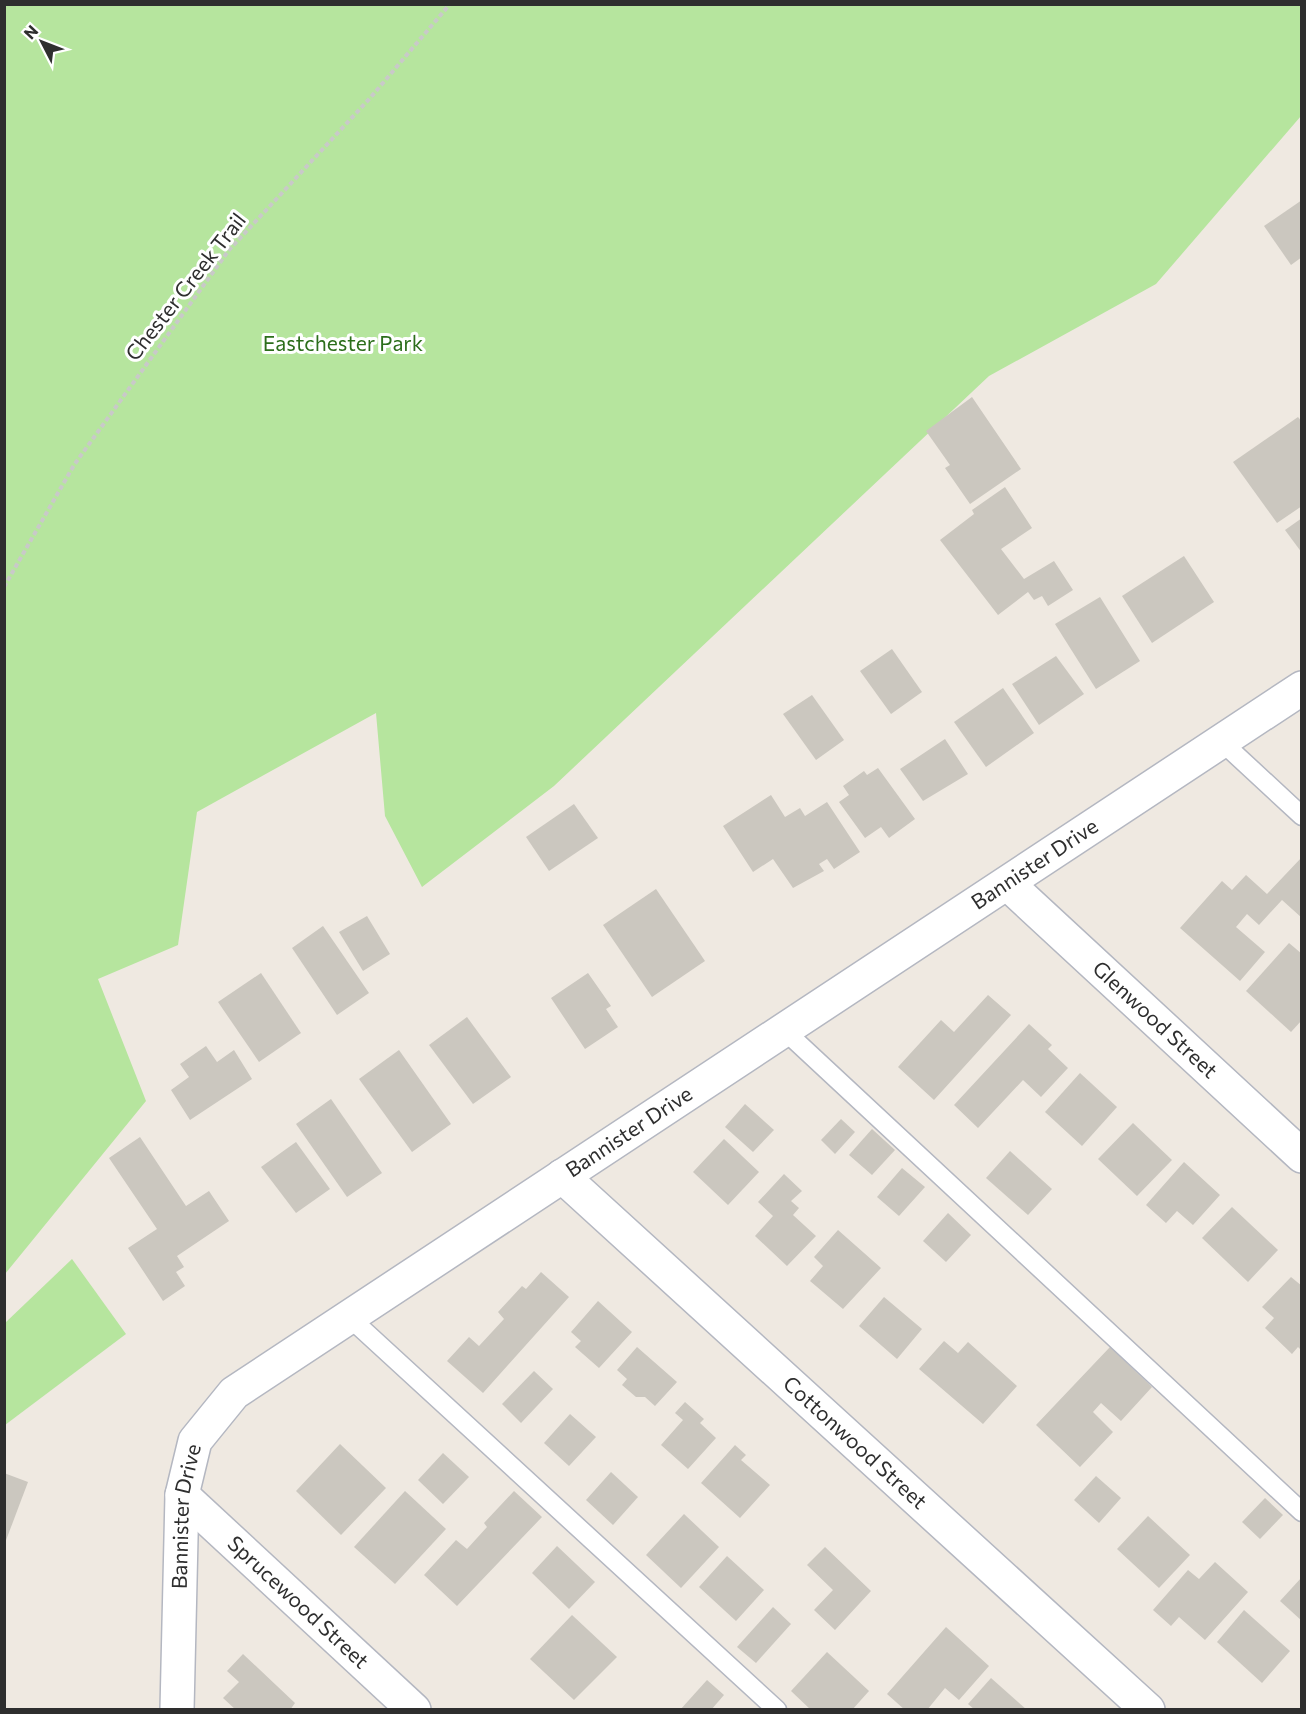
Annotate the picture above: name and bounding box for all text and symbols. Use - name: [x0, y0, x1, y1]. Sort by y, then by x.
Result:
- north arrow: [12, 12, 72, 72]
- text: N: [19, 21, 42, 42]
- street label: Chester Creek Trail: [119, 207, 250, 365]
- park label: Eastchester Park: [263, 330, 423, 355]
- street label: Bannister Drive: [966, 812, 1102, 914]
- street label: Glenwood Street: [1088, 955, 1223, 1082]
- street label: Bannister Drive: [560, 1080, 696, 1182]
- street label: Cottonwood Street: [779, 1370, 933, 1513]
- street label: Bannister Drive: [166, 1441, 205, 1589]
- street label: Sprucewood Street: [223, 1530, 375, 1673]

